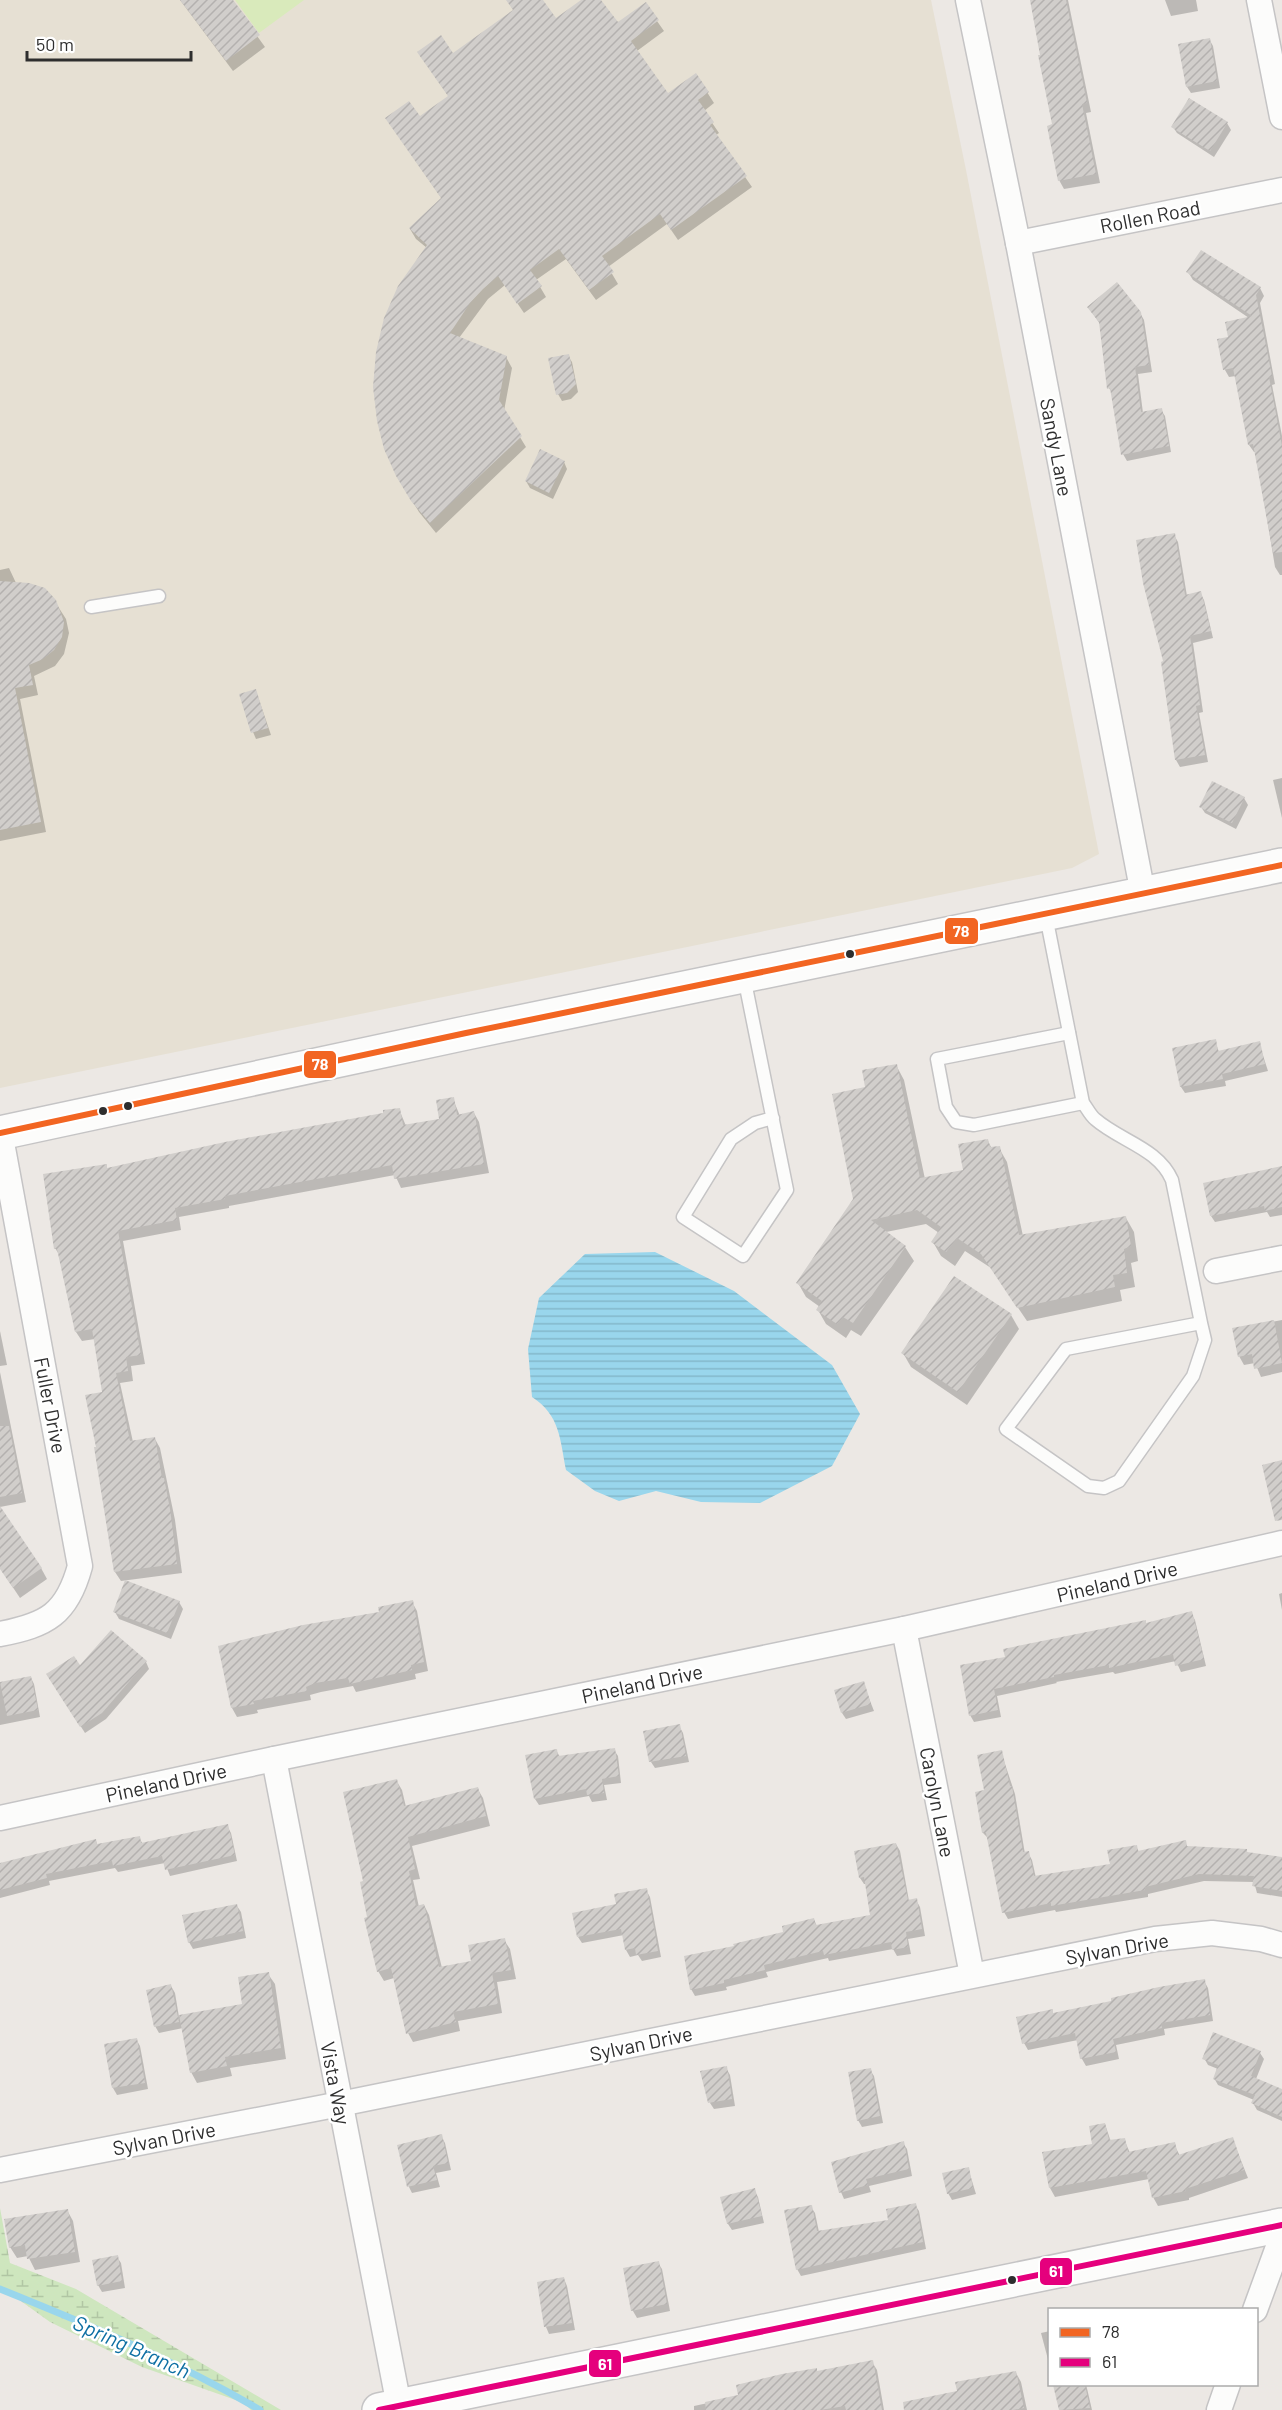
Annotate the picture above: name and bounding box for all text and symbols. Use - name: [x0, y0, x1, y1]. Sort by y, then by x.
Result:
- scale bar: [27, 24, 190, 62]
- text: 50 m: [36, 33, 74, 55]
- street label: Rollen Road: [1098, 194, 1202, 238]
- street label: Sandy Lane: [1036, 396, 1078, 498]
- line badge: 78: [944, 917, 979, 945]
- text: 78: [953, 921, 970, 940]
- unlabelled marker: [844, 948, 856, 960]
- line badge: 78: [303, 1050, 337, 1079]
- text: 78: [312, 1054, 329, 1073]
- unlabelled marker: [122, 1100, 134, 1112]
- unlabelled marker: [97, 1105, 109, 1117]
- street label: Fuller Drive: [30, 1355, 72, 1455]
- street label: Pineland Drive: [1054, 1555, 1180, 1607]
- street label: Pineland Drive: [579, 1658, 705, 1708]
- street label: Carolyn Lane: [916, 1745, 960, 1859]
- street label: Pineland Drive: [103, 1757, 229, 1807]
- street label: Sylvan Drive: [1064, 1927, 1170, 1969]
- street label: Sylvan Drive: [587, 2020, 695, 2066]
- street label: Vista Way: [316, 2040, 356, 2126]
- street label: Sylvan Drive: [110, 2116, 218, 2160]
- line badge: 61: [1039, 2257, 1073, 2286]
- text: 61: [1049, 2261, 1063, 2280]
- unlabelled marker: [1006, 2274, 1018, 2286]
- legend: [1048, 2308, 1258, 2386]
- water label: Spring Branch: [70, 2309, 194, 2383]
- text: 78: [1102, 2320, 1120, 2342]
- line badge: 61: [588, 2349, 622, 2378]
- text: 61: [1102, 2350, 1117, 2372]
- text: 61: [598, 2354, 612, 2373]

